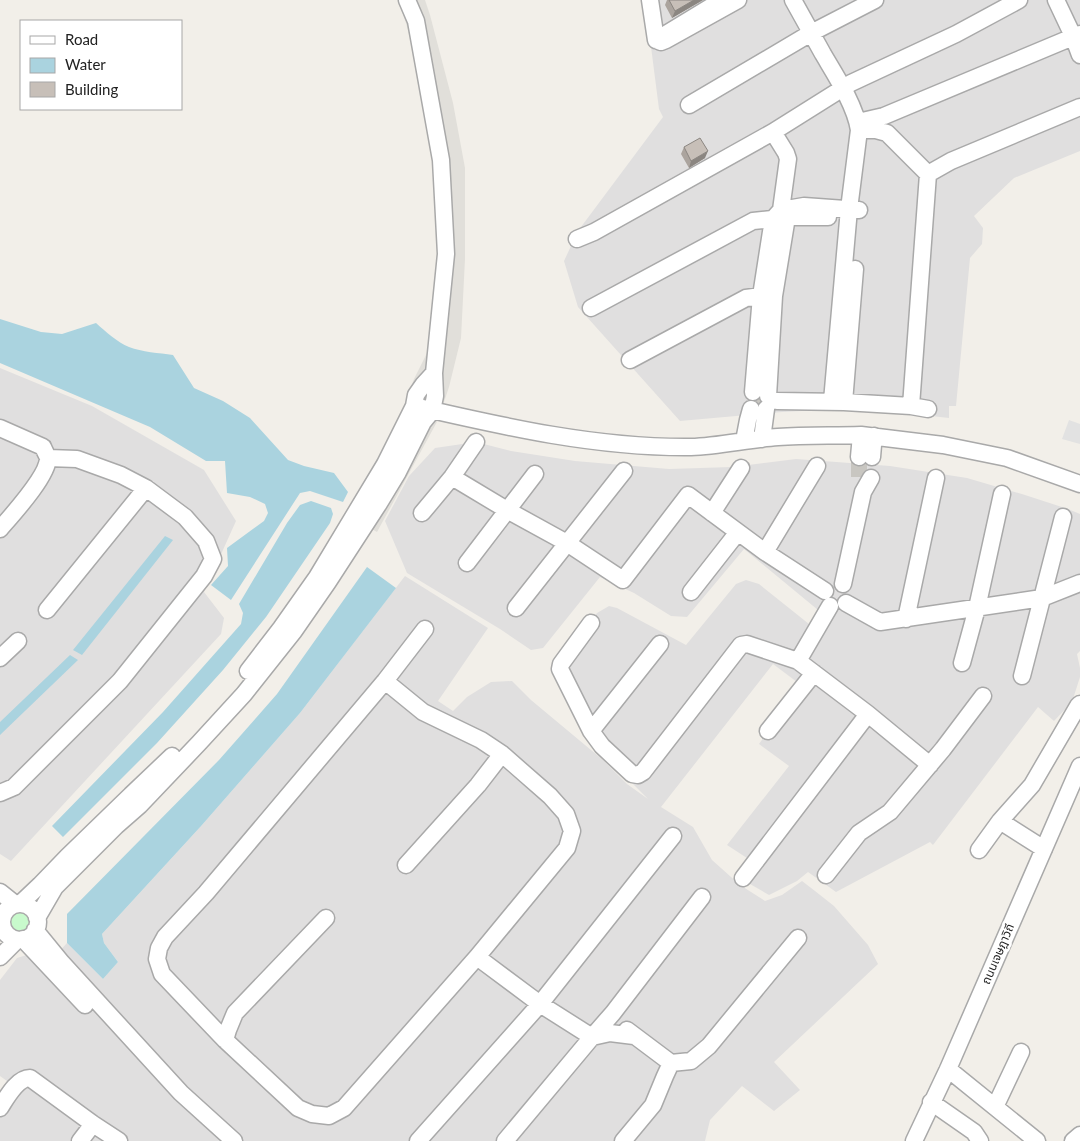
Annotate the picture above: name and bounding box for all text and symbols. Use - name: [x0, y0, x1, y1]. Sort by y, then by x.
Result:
- legend: [20, 20, 182, 110]
- text: Road: [65, 30, 98, 48]
- text: Water: [65, 55, 106, 73]
- text: Building: [65, 80, 118, 98]
- street label: ถนนเจษฎาวิถี: [978, 921, 1017, 986]

